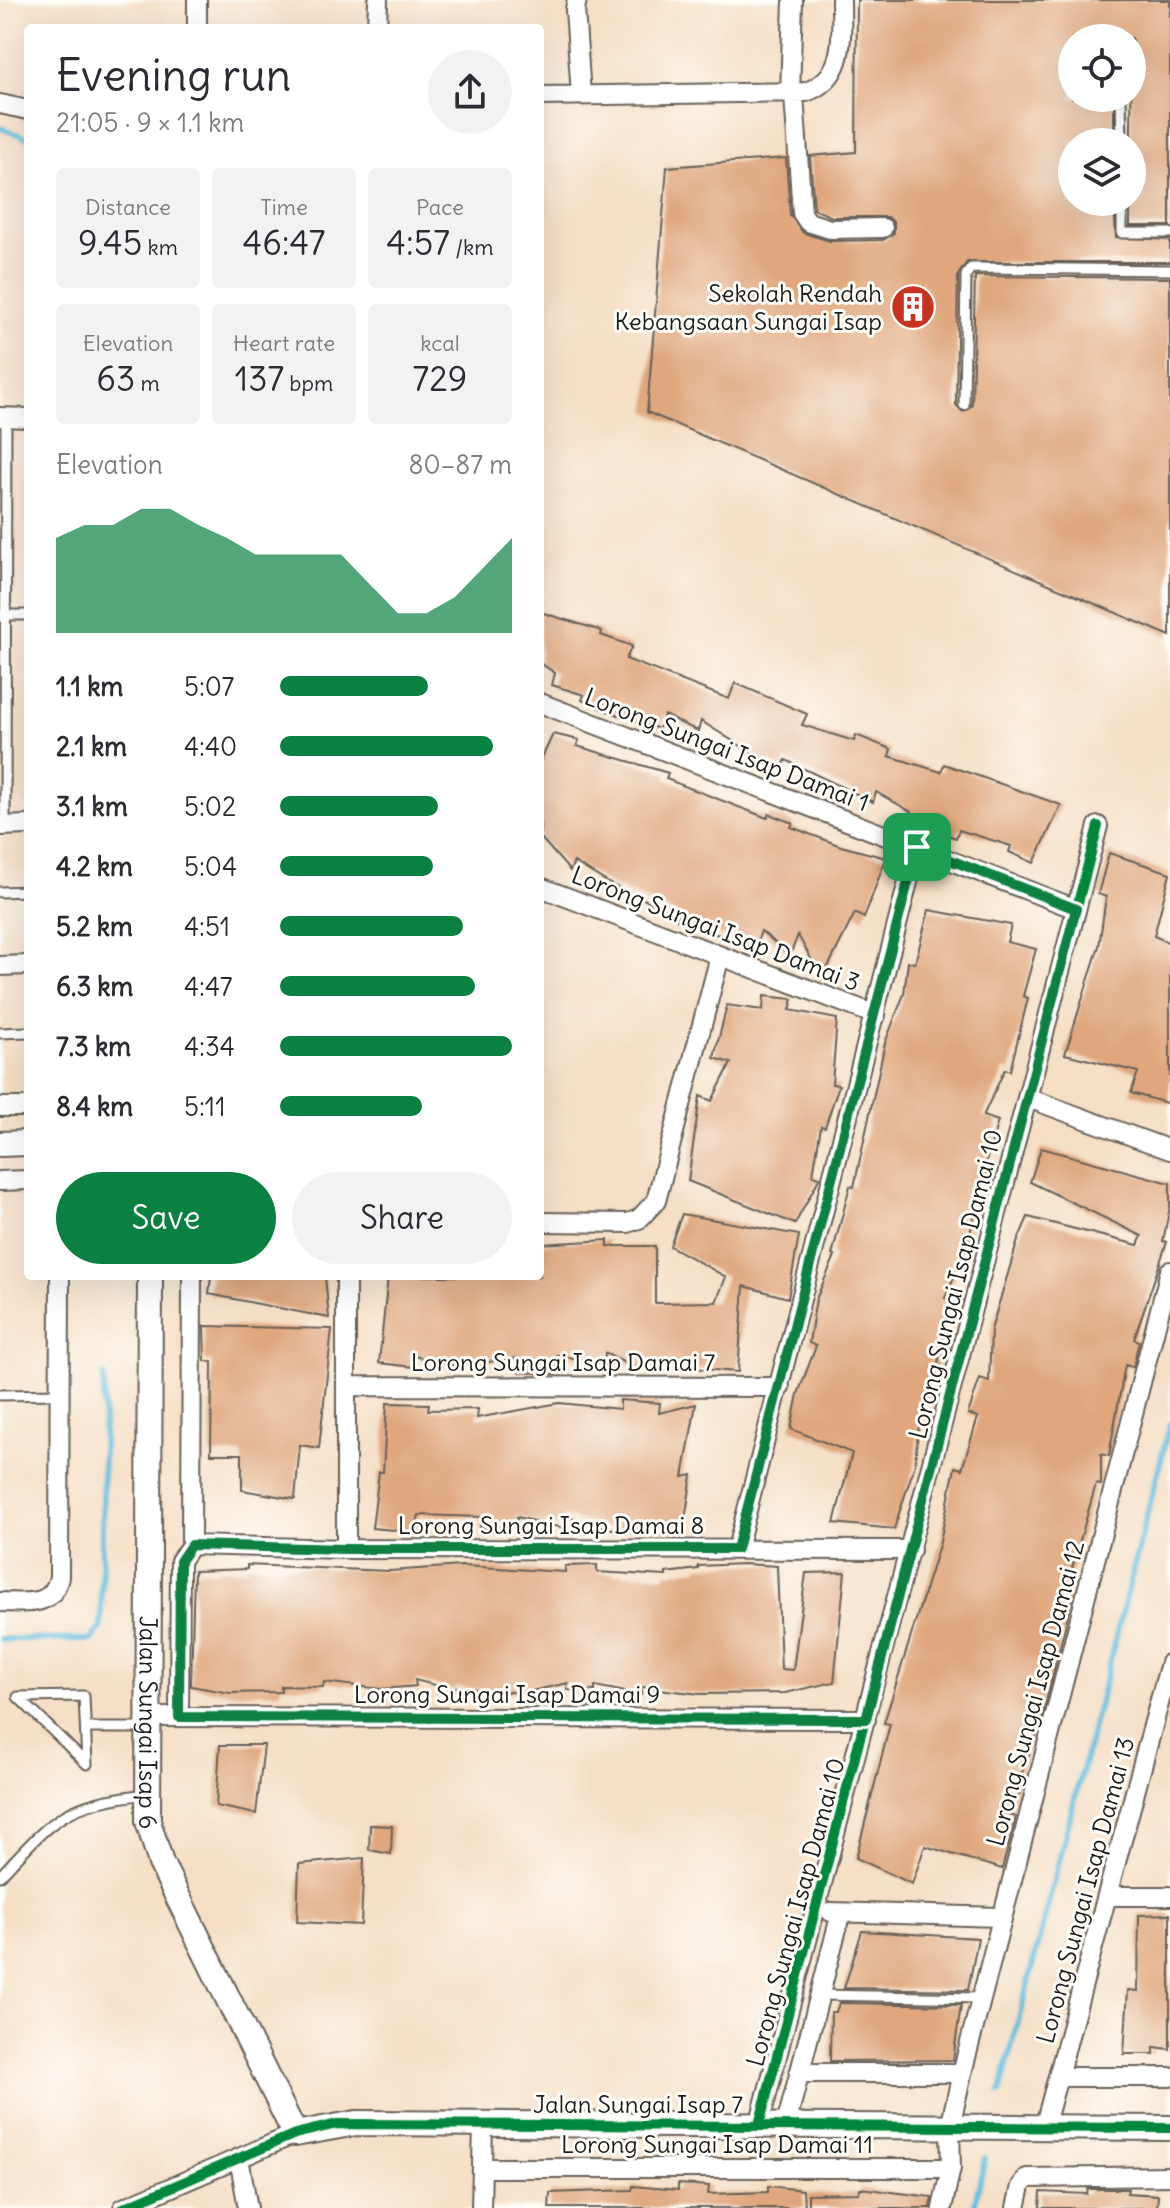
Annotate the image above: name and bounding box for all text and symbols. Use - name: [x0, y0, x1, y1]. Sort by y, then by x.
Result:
- map controls: [1058, 24, 1146, 216]
- button: locate: [1058, 24, 1146, 112]
- text: Evening run: [56, 48, 291, 103]
- button: share: [428, 50, 512, 134]
- text: 21:05 · 9 × 1.1 km: [56, 106, 244, 139]
- button: layers: [1058, 128, 1146, 216]
- text: Distance: [85, 193, 171, 221]
- text: Time: [260, 193, 308, 221]
- text: Pace: [416, 193, 464, 221]
- text: 9.45: [78, 221, 142, 264]
- text: 46:47: [243, 221, 325, 264]
- text: 4:57: [386, 221, 450, 264]
- text: km: [142, 233, 178, 261]
- text: /km: [450, 233, 494, 261]
- place label: Sekolah Rendah Kebangsaan Sungai Isap: [615, 278, 882, 336]
- building icon: Sekolah Rendah Kebangsaan Sungai Isap: [889, 283, 937, 331]
- text: Elevation: [83, 329, 173, 357]
- text: Heart rate: [233, 329, 335, 357]
- text: kcal: [420, 329, 460, 357]
- text: 63: [96, 357, 135, 400]
- text: 137: [235, 357, 284, 400]
- text: 729: [413, 357, 467, 400]
- text: m: [135, 369, 160, 397]
- text: bpm: [284, 369, 333, 397]
- text: Elevation: [56, 448, 163, 481]
- text: 80–87 m: [408, 448, 512, 481]
- text: 1.1 km: [56, 670, 123, 703]
- text: 5:07: [184, 670, 234, 703]
- street label: Lorong Sungai Isap Damai 1: [581, 681, 873, 817]
- text: 2.1 km: [56, 730, 127, 763]
- text: 4:40: [184, 730, 237, 763]
- text: 3.1 km: [56, 790, 128, 823]
- text: 5:02: [184, 790, 236, 823]
- pin: [883, 813, 951, 881]
- icon: arrive: [895, 825, 939, 869]
- text: 4.2 km: [56, 850, 133, 883]
- text: 5:04: [184, 850, 237, 883]
- street label: Lorong Sungai Isap Damai 3: [568, 859, 864, 997]
- text: 5.2 km: [56, 910, 133, 943]
- text: 4:51: [184, 910, 230, 943]
- text: 6.3 km: [56, 970, 133, 1003]
- text: 4:47: [184, 970, 232, 1003]
- text: 7.3 km: [56, 1030, 131, 1063]
- text: 4:34: [184, 1030, 235, 1063]
- text: 8.4 km: [56, 1090, 133, 1123]
- text: 5:11: [184, 1090, 225, 1123]
- street label: Lorong Sungai Isap Damai 10: [902, 1126, 1008, 1442]
- button: Save: [56, 1172, 276, 1264]
- button: Share: [292, 1172, 512, 1264]
- street label: Lorong Sungai Isap Damai 7: [411, 1347, 716, 1377]
- street label: Lorong Sungai Isap Damai 8: [398, 1510, 704, 1540]
- street label: Lorong Sungai Isap Damai 12: [980, 1537, 1090, 1849]
- street label: Jalan Sungai Isap 6: [132, 1616, 164, 1832]
- street label: Lorong Sungai Isap Damai 9: [354, 1679, 660, 1709]
- street label: Lorong Sungai Isap Damai 13: [1030, 1734, 1140, 2046]
- street label: Lorong Sungai Isap Damai 10: [739, 1754, 851, 2070]
- street label: Jalan Sungai Isap 7: [533, 2089, 743, 2119]
- street label: Lorong Sungai Isap Damai 11: [561, 2129, 873, 2159]

